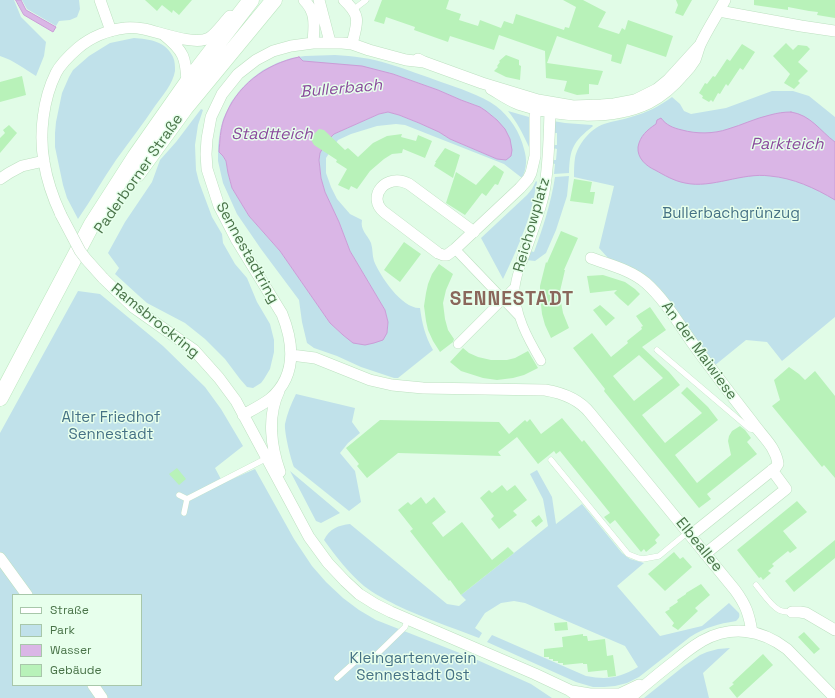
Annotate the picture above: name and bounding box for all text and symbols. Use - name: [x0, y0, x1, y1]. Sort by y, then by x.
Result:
- water label: Bullerbach: [299, 76, 383, 102]
- street label: Paderborner Straße: [91, 111, 187, 237]
- water label: Stadtteich: [231, 125, 313, 145]
- water label: Parkteich: [750, 135, 824, 155]
- street label: Reichowplatz: [510, 176, 554, 274]
- street label: Sennestadtring: [212, 199, 282, 307]
- park label: Bullerbachgrünzug: [662, 205, 800, 223]
- street label: Ramsbrockring: [107, 280, 203, 362]
- district label: SENNESTADT: [450, 289, 574, 311]
- street label: An der Maiwiese: [657, 298, 741, 404]
- park label: Alter Friedhof Sennestadt: [62, 409, 160, 444]
- street label: Elbeallee: [672, 514, 726, 576]
- legend: [12, 594, 142, 686]
- text: Straße: [50, 602, 89, 618]
- text: Park: [50, 622, 75, 638]
- text: Wasser: [50, 642, 92, 658]
- park label: Kleingartenverein Sennestadt Ost: [350, 650, 476, 685]
- text: Gebäude: [50, 662, 102, 678]

